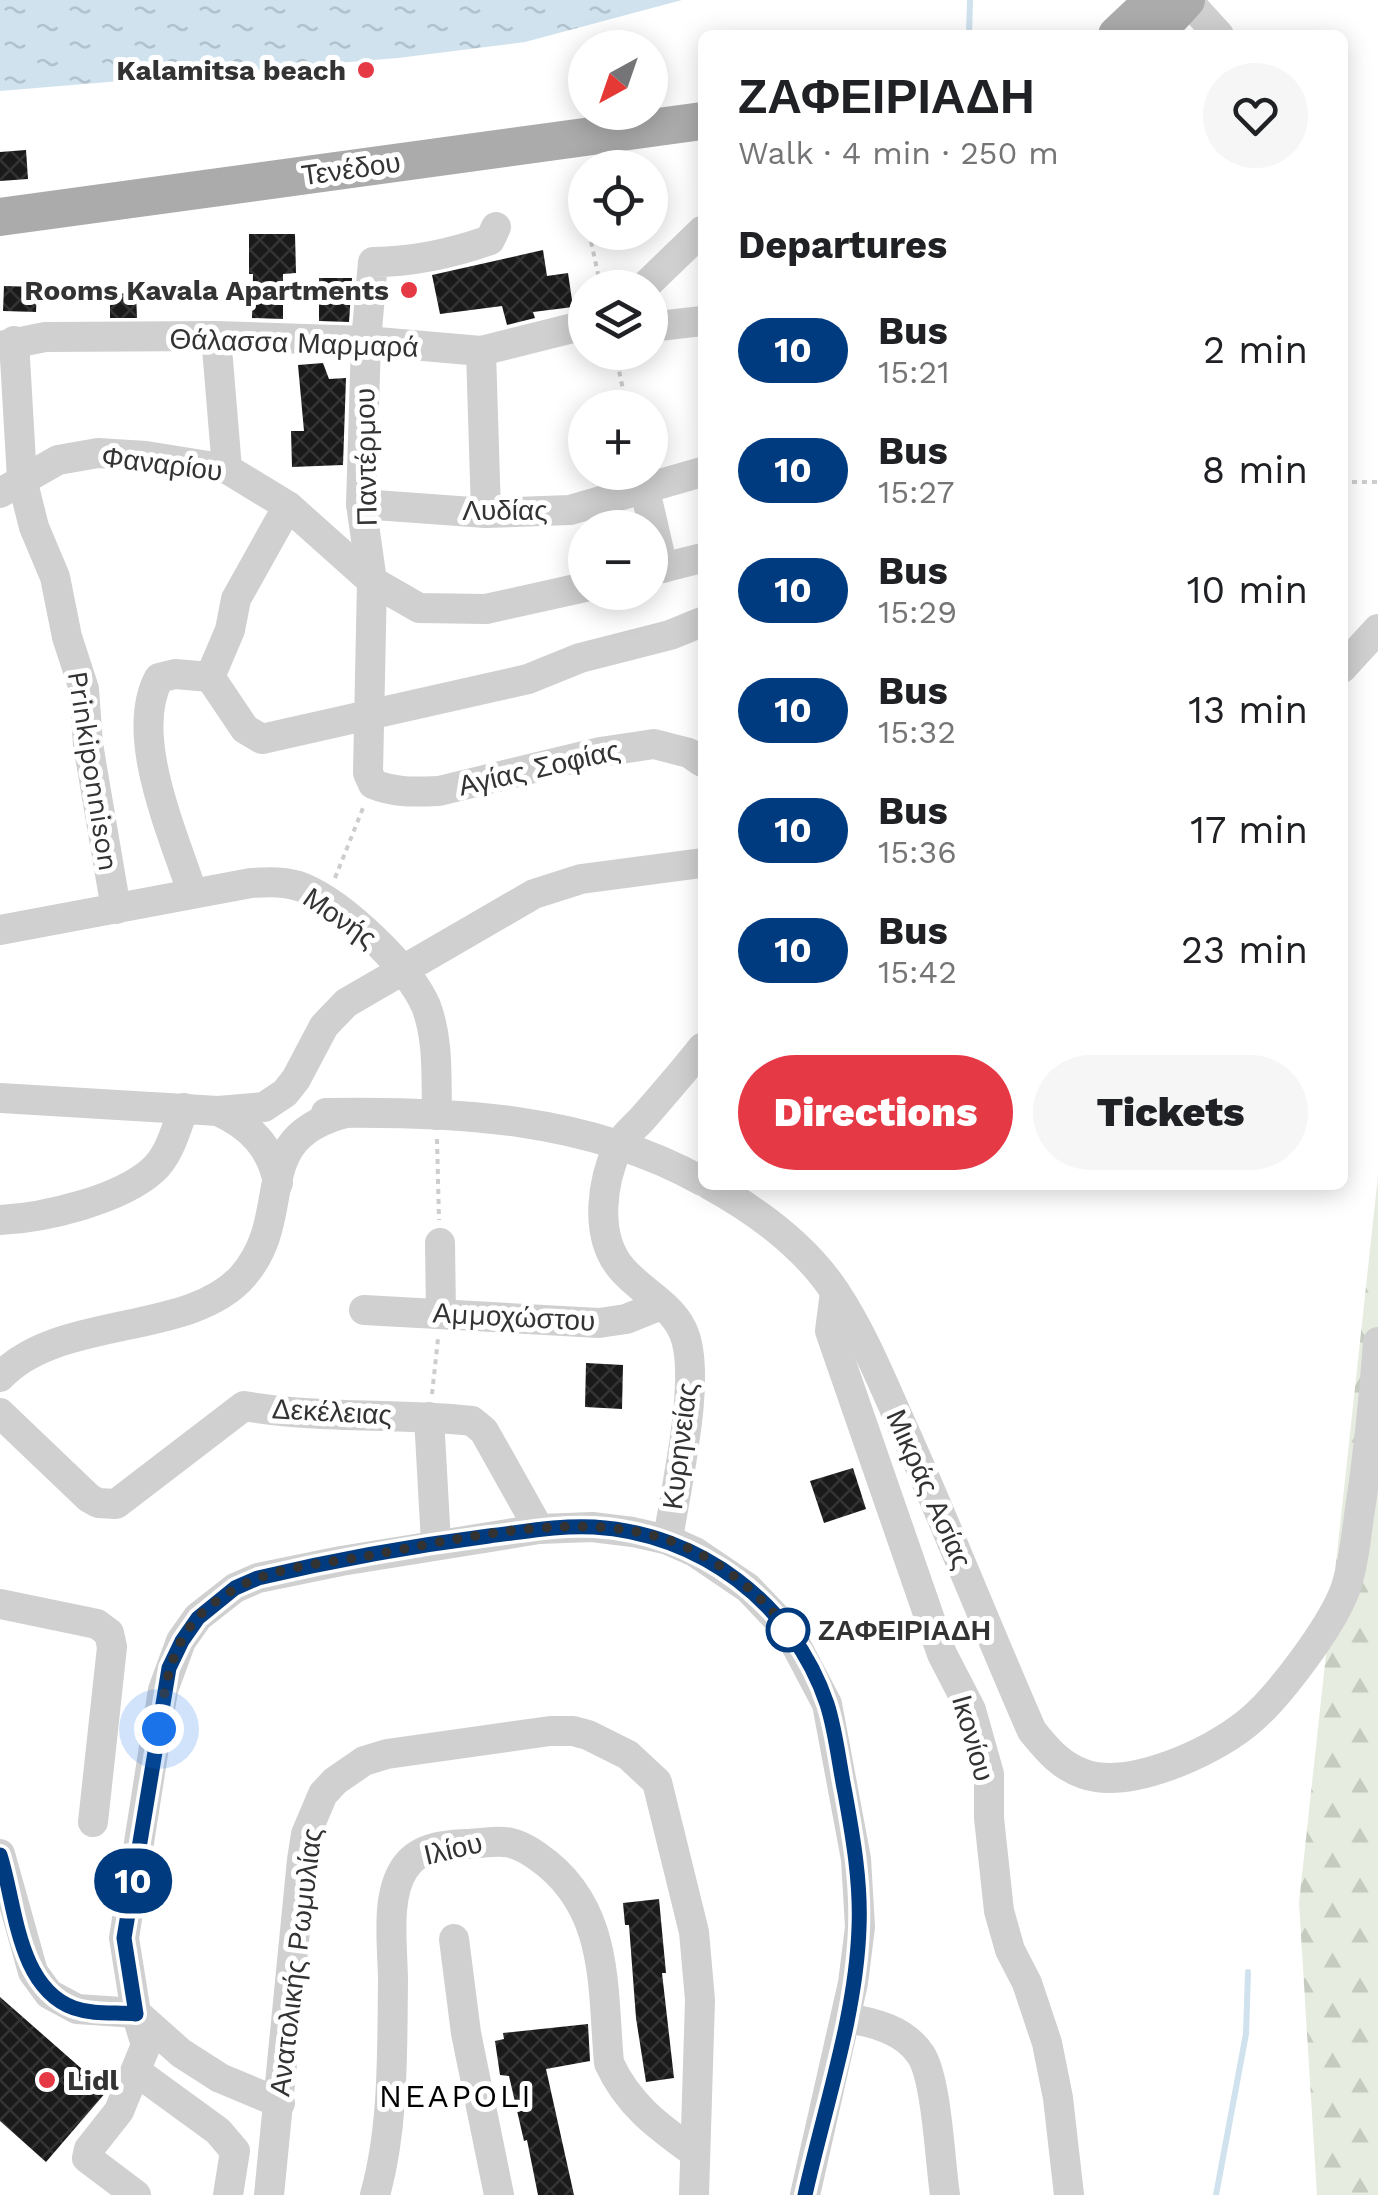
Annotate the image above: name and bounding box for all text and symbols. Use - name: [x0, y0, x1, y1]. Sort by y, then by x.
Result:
- north arrow: [568, 30, 668, 130]
- map controls: [568, 30, 668, 610]
- place label: Kalamitsa beach: [116, 54, 346, 87]
- marker: Kalamitsa beach: [355, 59, 377, 81]
- button: heart: [1203, 63, 1308, 168]
- text: ΖΑΦΕΙΡΙΑΔΗ: [738, 68, 1035, 125]
- text: Walk · 4 min · 250 m: [738, 134, 1059, 172]
- street label: Τενέδου: [299, 146, 403, 192]
- button: locate: [568, 150, 668, 250]
- text: Departures: [738, 223, 947, 267]
- button: layers: [568, 270, 668, 370]
- place label: Rooms Kavala Apartments: [24, 274, 389, 307]
- marker: Rooms Kavala Apartments: [398, 279, 420, 301]
- text: Bus: [878, 309, 948, 353]
- street label: Θάλασσα Μαρμαρά: [169, 322, 419, 364]
- text: 2 min: [1203, 328, 1308, 372]
- text: 10: [774, 329, 812, 371]
- text: 15:21: [878, 353, 950, 391]
- street label: Παντέρμου: [348, 388, 384, 526]
- button: +: [568, 390, 668, 490]
- text: Bus: [878, 429, 948, 473]
- street label: Φαναρίου: [100, 440, 224, 488]
- text: 8 min: [1202, 448, 1308, 492]
- text: 10: [774, 449, 812, 491]
- text: 15:27: [878, 473, 955, 511]
- street label: Λυδίας: [462, 494, 548, 527]
- button: −: [568, 510, 668, 610]
- text: Bus: [878, 549, 948, 593]
- text: 10 min: [1187, 568, 1308, 612]
- text: 10: [774, 569, 812, 611]
- text: 15:29: [878, 593, 957, 631]
- street label: Prinkiponnison: [61, 669, 125, 873]
- text: Bus: [878, 669, 948, 713]
- text: 13 min: [1188, 688, 1308, 732]
- text: 10: [774, 689, 812, 731]
- text: 15:32: [878, 713, 956, 751]
- street label: Αγίας Σοφίας: [455, 733, 623, 803]
- text: Bus: [878, 789, 948, 833]
- text: 17 min: [1190, 808, 1308, 852]
- text: 10: [774, 809, 812, 851]
- text: 15:36: [878, 833, 957, 871]
- street label: Μονής: [297, 881, 383, 955]
- text: Bus: [878, 909, 948, 953]
- text: 23 min: [1181, 928, 1308, 972]
- text: 10: [774, 929, 812, 971]
- text: 15:42: [878, 953, 957, 991]
- button: Directions: [738, 1055, 1013, 1170]
- button: Tickets: [1033, 1055, 1308, 1170]
- street label: Αμμοχώστου: [432, 1296, 596, 1338]
- street label: Κυρηνείας: [656, 1381, 704, 1511]
- street label: Δεκέλειας: [271, 1392, 393, 1432]
- street label: Μικράς Ασίας: [879, 1404, 979, 1574]
- marker: ΖΑΦΕΙΡΙΑΔΗ: [767, 1609, 809, 1651]
- place label: ΖΑΦΕΙΡΙΑΔΗ: [818, 1614, 991, 1647]
- street label: Ικονίου: [945, 1691, 1001, 1785]
- your location: [134, 1704, 184, 1754]
- street label: Ανατολικής Ρωμυλίας: [263, 1826, 329, 2098]
- street label: Ιλίου: [421, 1826, 485, 1872]
- line badge: 10: [88, 1848, 178, 1914]
- text: 10: [114, 1860, 152, 1902]
- place label: Lidl: [67, 2064, 120, 2097]
- marker: Lidl: [36, 2069, 58, 2091]
- district label: NEAPOLI: [379, 2077, 533, 2115]

